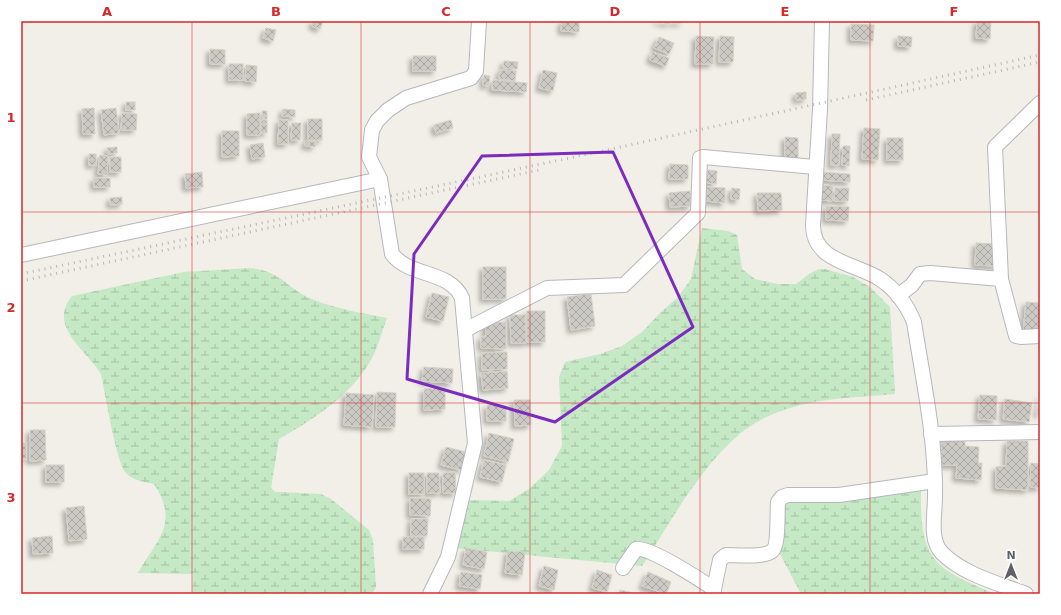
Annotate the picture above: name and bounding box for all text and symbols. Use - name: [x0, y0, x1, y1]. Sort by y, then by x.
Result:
- text: A: [102, 4, 112, 19]
- text: B: [271, 4, 281, 19]
- text: C: [441, 4, 451, 19]
- text: D: [610, 4, 621, 19]
- text: E: [781, 4, 789, 19]
- text: F: [950, 4, 958, 19]
- text: 1: [6, 110, 16, 125]
- text: 2: [6, 300, 16, 315]
- text: 3: [6, 490, 16, 505]
- north arrow: [991, 545, 1031, 585]
- text: N: [1006, 549, 1016, 562]

